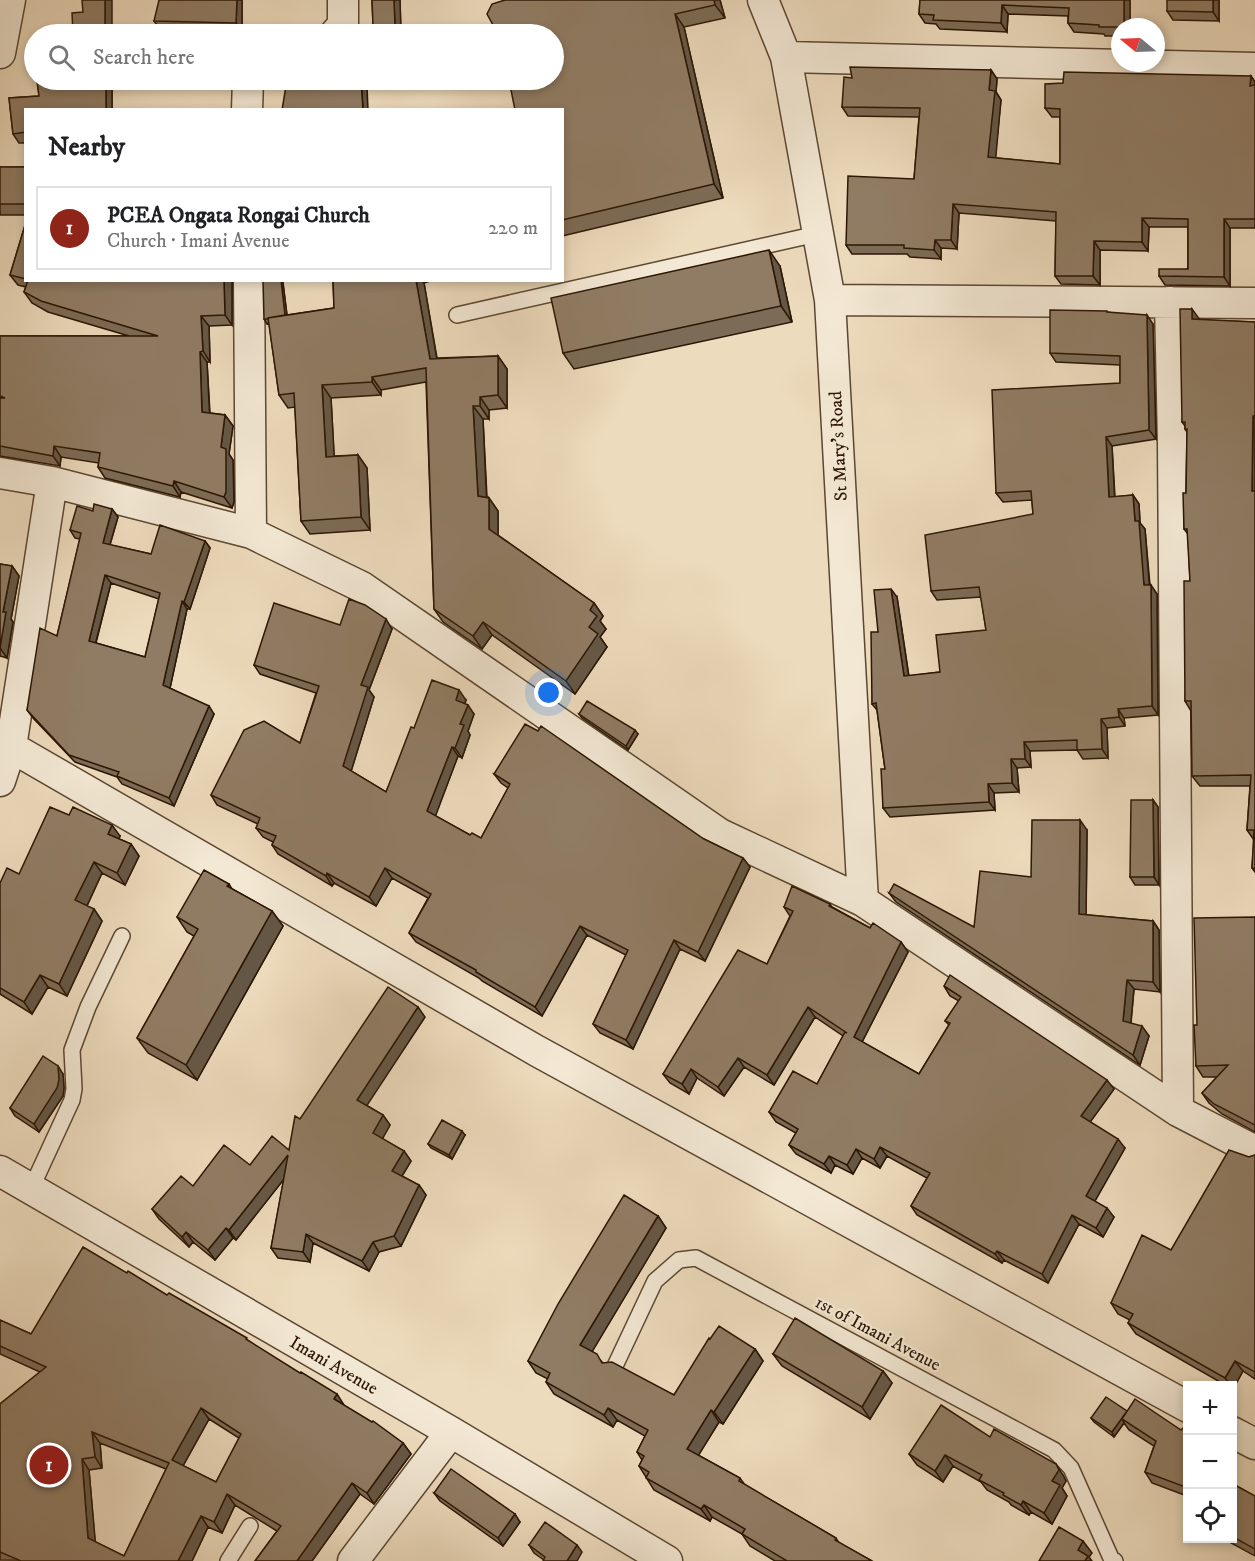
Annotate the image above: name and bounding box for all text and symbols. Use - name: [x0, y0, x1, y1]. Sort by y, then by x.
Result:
- north arrow: [1111, 18, 1165, 72]
- search box: [24, 24, 564, 90]
- icon: search: [45, 41, 78, 74]
- text: Search here: [93, 44, 195, 71]
- text: Nearby: [48, 131, 125, 164]
- text: PCEA Ongata Rongai Church: [107, 202, 370, 229]
- text: 1: [66, 216, 73, 241]
- text: 220 m: [488, 216, 538, 241]
- text: Church · Imani Avenue: [107, 229, 290, 254]
- street label: St Mary's Road: [825, 390, 853, 502]
- your location: [534, 678, 563, 707]
- street label: 1st of Imani Avenue: [811, 1292, 944, 1376]
- street label: Imani Avenue: [285, 1332, 382, 1400]
- map controls: [1183, 1381, 1237, 1543]
- button: +: [1183, 1381, 1237, 1435]
- button: −: [1183, 1435, 1237, 1489]
- pin: 1: [29, 1442, 68, 1488]
- button: locate: [1183, 1489, 1237, 1543]

